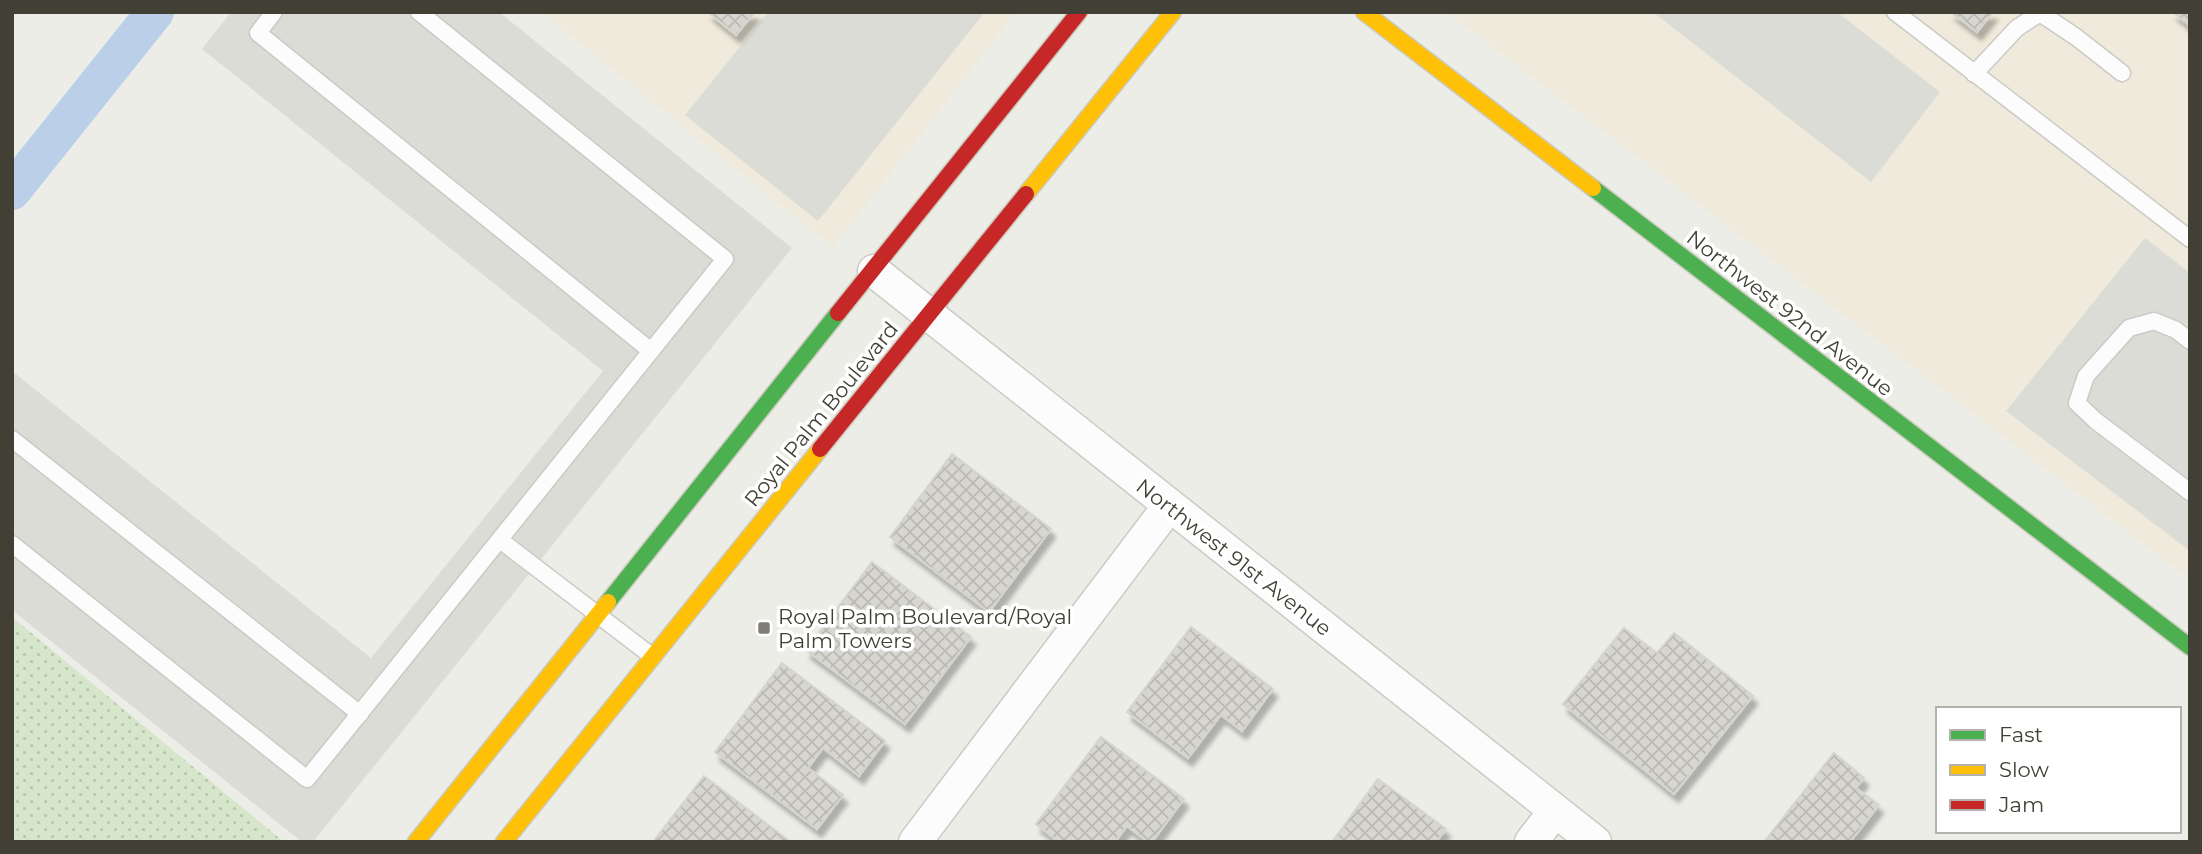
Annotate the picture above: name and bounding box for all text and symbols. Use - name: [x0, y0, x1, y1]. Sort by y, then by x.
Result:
- street label: Northwest 92nd Avenue: [1682, 225, 1898, 401]
- street label: Royal Palm Boulevard: [739, 317, 903, 511]
- street label: Northwest 91st Avenue: [1132, 473, 1336, 641]
- place label: Royal Palm Boulevard/Royal Palm Towers: [778, 604, 1072, 653]
- marker: Royal Palm Boulevard/Royal Palm Towers: [756, 620, 772, 636]
- legend: [1936, 707, 2181, 833]
- text: Fast: [1999, 722, 2043, 747]
- text: Slow: [1999, 757, 2049, 782]
- text: Jam: [1998, 792, 2044, 817]

